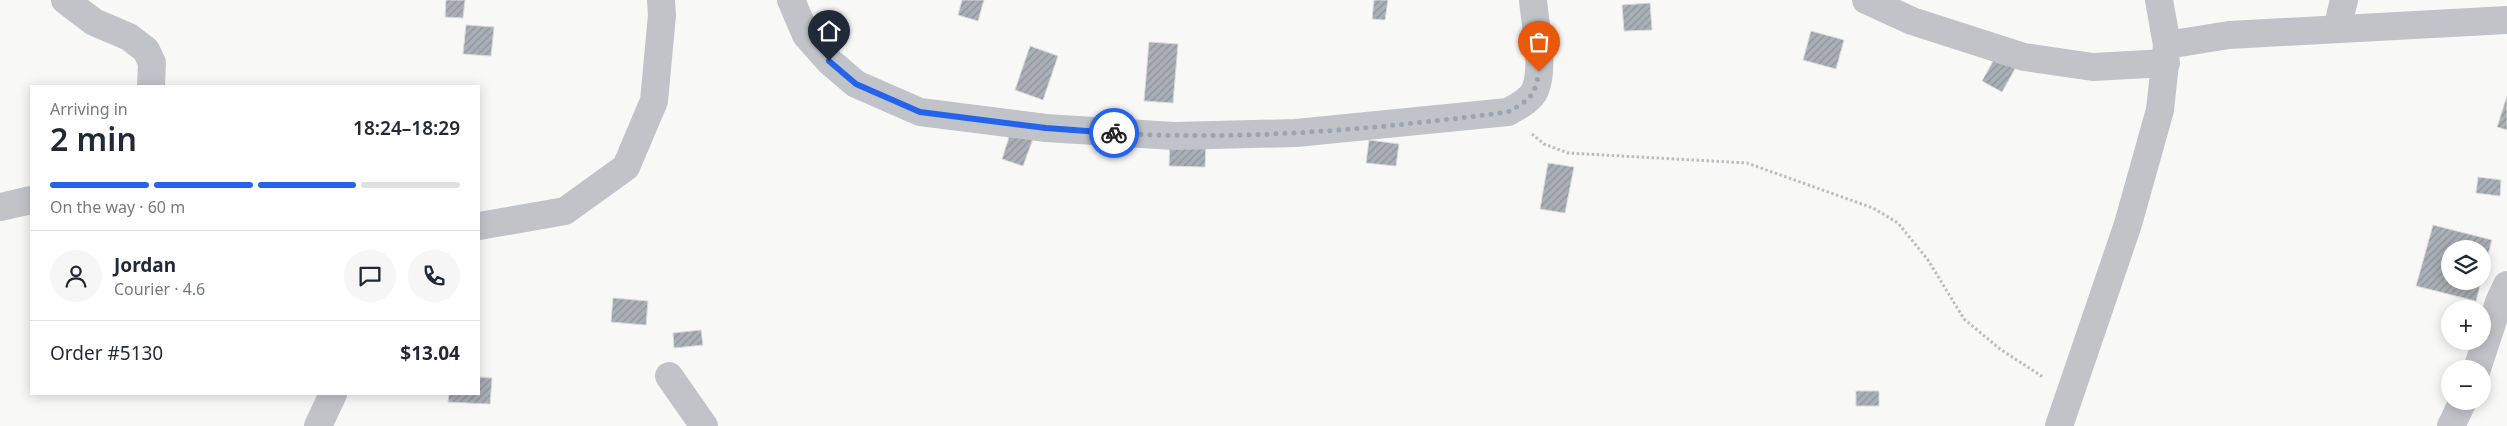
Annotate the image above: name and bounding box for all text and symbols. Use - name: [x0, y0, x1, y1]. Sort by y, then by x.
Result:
- pin: [808, 10, 850, 61]
- icon: home: [815, 17, 843, 45]
- pin: [1518, 21, 1560, 72]
- icon: bag: [1525, 28, 1553, 56]
- text: Arriving in: [50, 98, 128, 120]
- courier: [1089, 108, 1139, 158]
- text: 18:24–18:29: [353, 115, 460, 141]
- text: 2 min: [50, 117, 137, 160]
- icon: bike: [1100, 119, 1128, 147]
- text: On the way · 60 m: [50, 196, 185, 218]
- map controls: [2441, 240, 2491, 410]
- button: layers: [2441, 240, 2491, 290]
- button: person: [50, 250, 102, 302]
- button: chat: [344, 250, 396, 302]
- button: phone: [408, 250, 460, 302]
- text: Jordan: [114, 252, 176, 278]
- text: Courier · 4.6: [114, 278, 205, 300]
- button: +: [2441, 300, 2491, 350]
- text: Order #5130: [50, 340, 163, 366]
- text: $13.04: [400, 340, 460, 366]
- button: −: [2441, 360, 2491, 410]

